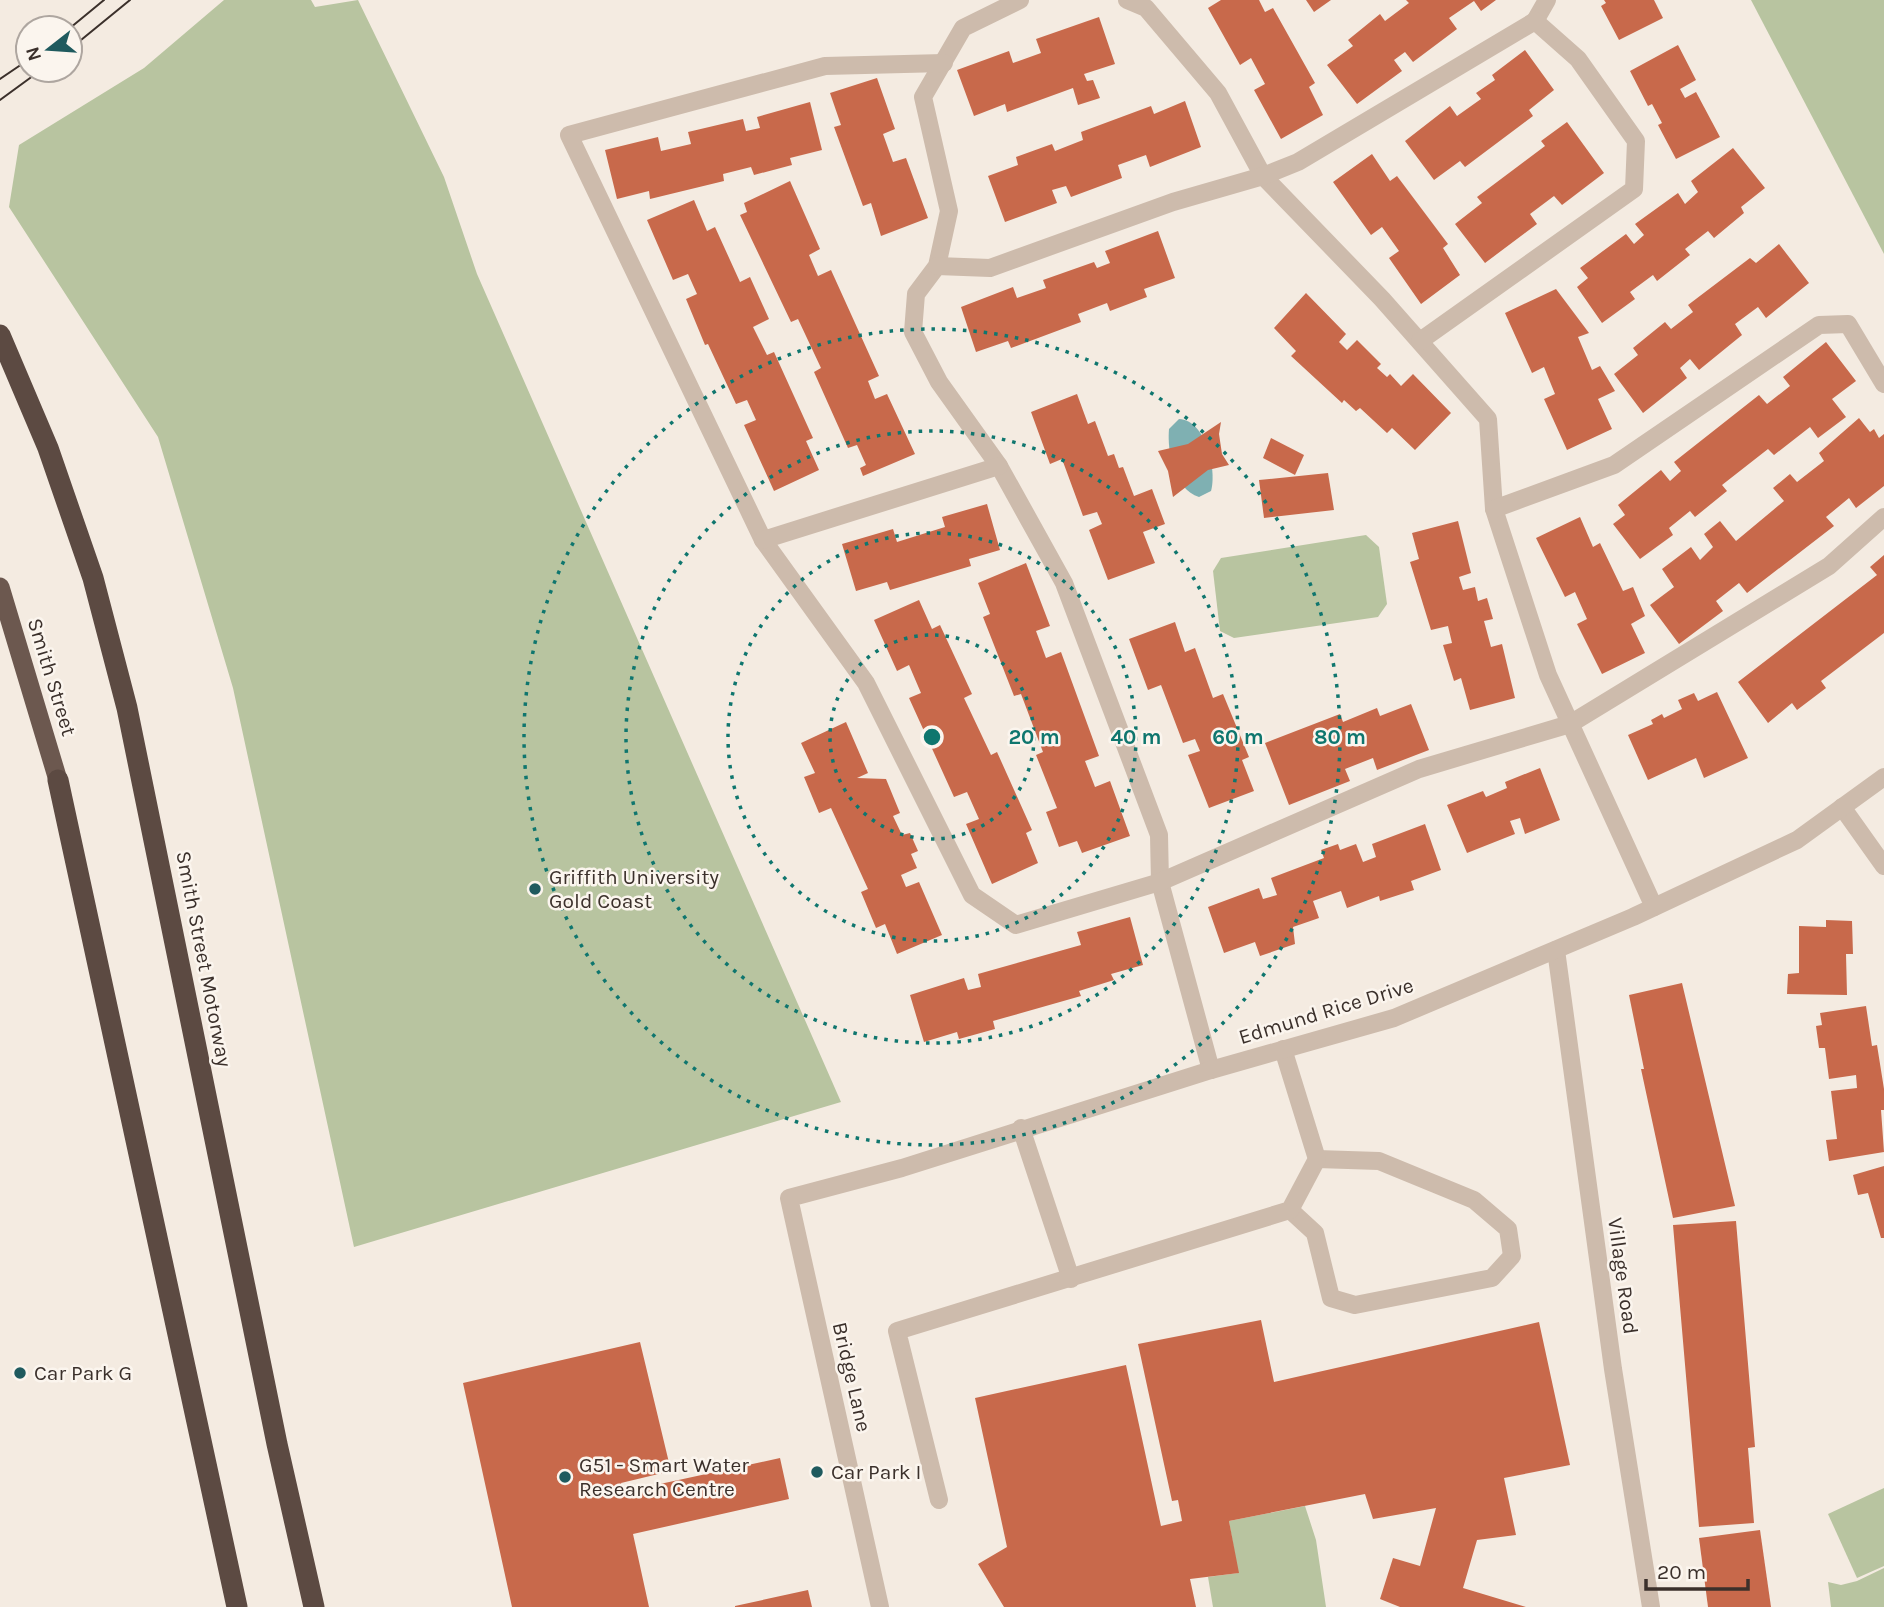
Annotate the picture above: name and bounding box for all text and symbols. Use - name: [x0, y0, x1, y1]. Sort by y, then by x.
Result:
- north arrow: [14, 14, 84, 84]
- text: N: [21, 44, 46, 63]
- street label: Smith Street: [23, 615, 81, 739]
- centre of rings: [920, 725, 944, 749]
- text: 20 m: [1008, 725, 1060, 749]
- text: 40 m: [1110, 725, 1162, 749]
- text: 60 m: [1212, 725, 1264, 749]
- text: 80 m: [1314, 725, 1366, 749]
- street label: Smith Street Motorway: [171, 849, 237, 1069]
- place label: Griffith University Gold Coast: [549, 865, 719, 913]
- marker: Griffith University Gold Coast: [527, 881, 543, 897]
- street label: Edmund Rice Drive: [1236, 973, 1416, 1049]
- street label: Village Road: [1603, 1216, 1643, 1336]
- street label: Bridge Lane: [828, 1320, 876, 1434]
- place label: Car Park G: [34, 1361, 132, 1385]
- marker: Car Park G: [12, 1365, 28, 1381]
- place label: G51 - Smart Water Research Centre: [579, 1453, 749, 1501]
- place label: Car Park I: [831, 1460, 922, 1484]
- marker: Car Park I: [809, 1464, 825, 1480]
- marker: G51 - Smart Water Research Centre: [557, 1469, 573, 1485]
- scale bar: [1646, 1548, 1748, 1592]
- text: 20 m: [1657, 1560, 1706, 1584]

